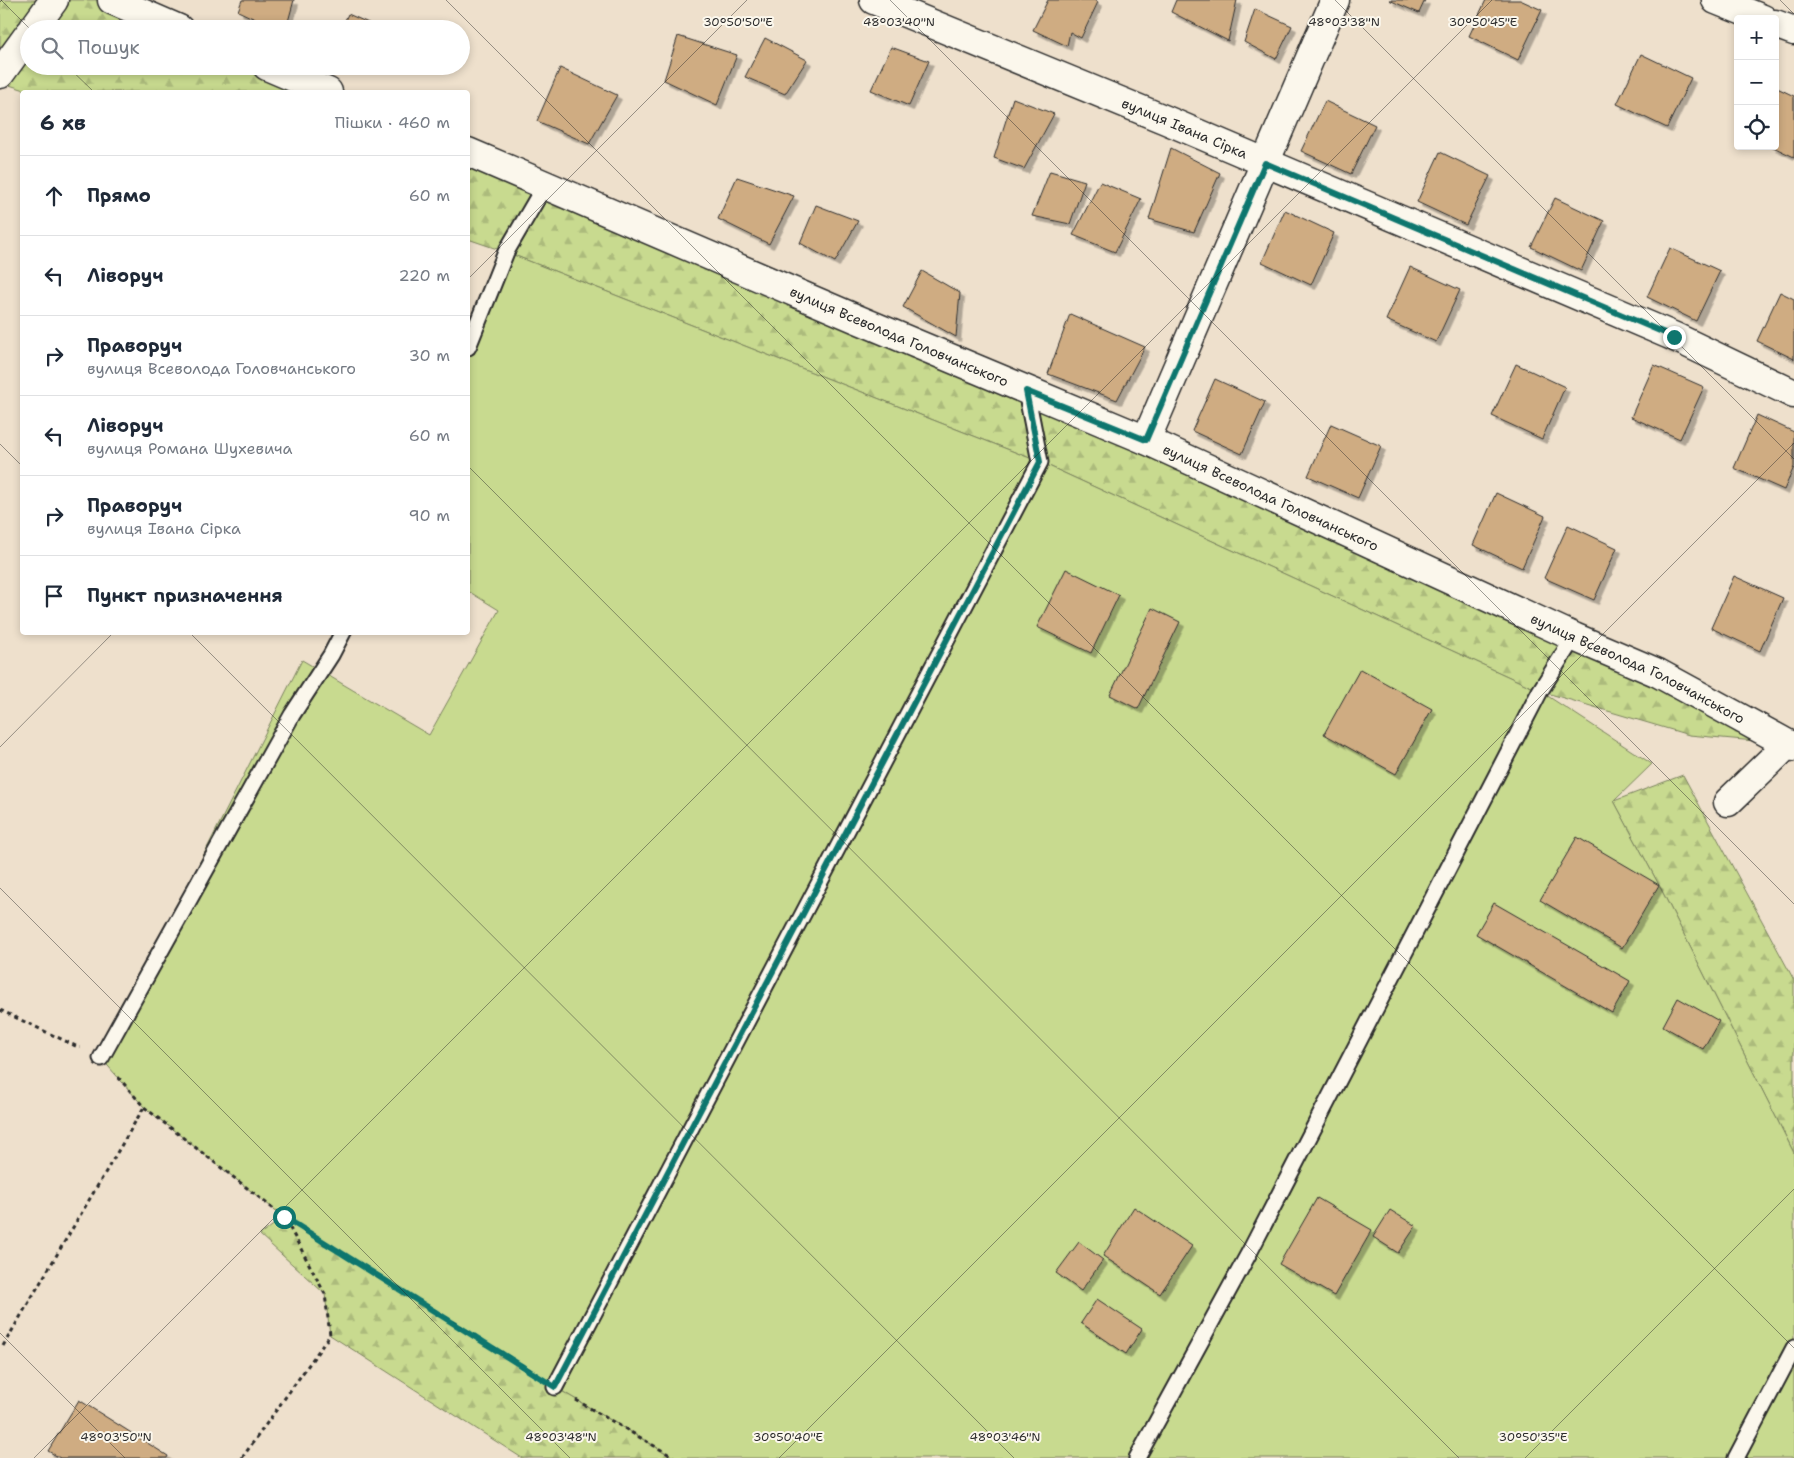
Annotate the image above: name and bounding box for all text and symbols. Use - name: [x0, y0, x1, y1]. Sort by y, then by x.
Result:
- text: 30°50'50"E: [703, 14, 773, 30]
- text: 48°03'40"N: [863, 14, 935, 30]
- text: 48°03'38"N: [1308, 14, 1380, 30]
- text: 30°50'45"E: [1449, 14, 1517, 30]
- map controls: [1734, 15, 1779, 150]
- button: +: [1734, 15, 1779, 60]
- search box: [20, 20, 470, 75]
- icon: search: [38, 34, 66, 62]
- text: Пошук: [78, 35, 140, 60]
- button: −: [1734, 60, 1779, 105]
- street label: вулиця Івана Сірка: [1119, 94, 1251, 163]
- button: locate: [1734, 105, 1779, 150]
- text: 6 хв: [40, 109, 86, 137]
- text: Пішки · 460 m: [335, 112, 450, 133]
- icon: ahead: [40, 182, 68, 210]
- text: Прямо: [87, 183, 151, 208]
- text: 60 m: [409, 185, 450, 206]
- icon: left: [40, 262, 68, 290]
- text: Ліворуч: [87, 263, 163, 288]
- text: 220 m: [398, 265, 450, 286]
- street label: вулиця Всеволода Головчанського: [787, 282, 1011, 390]
- route end: [1663, 326, 1686, 349]
- text: Праворуч: [87, 333, 182, 358]
- icon: right: [40, 342, 68, 370]
- text: 30 m: [409, 345, 450, 366]
- text: вулиця Всеволода Головчанського: [87, 358, 356, 379]
- text: Ліворуч: [87, 413, 163, 438]
- icon: left: [40, 422, 68, 450]
- text: 60 m: [409, 425, 450, 446]
- text: вулиця Романа Шухевича: [87, 438, 292, 459]
- street label: вулиця Всеволода Головчанського: [1160, 440, 1382, 555]
- text: Праворуч: [87, 493, 182, 518]
- icon: right: [40, 502, 68, 530]
- text: 90 m: [409, 505, 450, 526]
- text: вулиця Івана Сірка: [87, 518, 241, 539]
- icon: arrive: [40, 582, 68, 610]
- text: Пункт призначення: [87, 583, 283, 608]
- street label: вулиця Всеволода Головчанського: [1528, 609, 1748, 728]
- route start: [273, 1206, 296, 1229]
- text: 48°03'50"N: [80, 1429, 152, 1445]
- text: 48°03'48"N: [525, 1429, 597, 1445]
- text: 30°50'40"E: [753, 1429, 823, 1445]
- text: 48°03'46"N: [970, 1429, 1040, 1445]
- text: 30°50'35"E: [1499, 1429, 1567, 1445]

